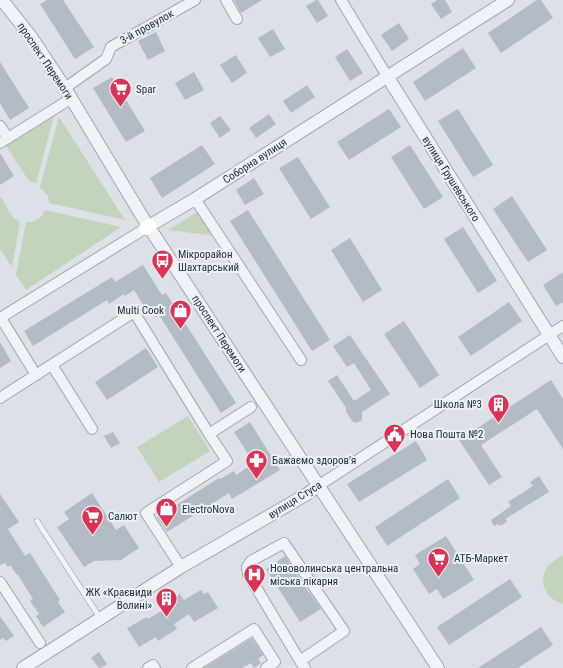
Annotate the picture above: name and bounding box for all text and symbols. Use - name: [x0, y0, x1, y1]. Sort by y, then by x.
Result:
- street label: 3-й провулок: [118, 7, 177, 47]
- street label: проспект Перемоги: [15, 20, 75, 102]
- supermarket icon: Spar: [107, 76, 133, 109]
- place label: Spar: [136, 83, 156, 96]
- street label: вулиця Грушевського: [420, 134, 483, 224]
- street label: Соборна вулиця: [221, 135, 289, 187]
- bus stop icon: Мікрорайон Шахтарський: [150, 247, 176, 280]
- place label: Мікрорайон Шахтарський: [178, 248, 239, 274]
- street label: проспект Перемоги: [189, 293, 249, 375]
- shop icon: Multi Cook: [167, 297, 193, 330]
- place label: Multi Cook: [117, 304, 164, 317]
- building icon: Школа №3: [485, 391, 511, 424]
- place label: Школа №3: [434, 398, 482, 411]
- public building icon: Нова Пошта №2: [382, 421, 408, 454]
- place label: Нова Пошта №2: [410, 428, 483, 441]
- pharmacy icon: Бажаємо здоровʼя: [244, 447, 270, 480]
- place label: Бажаємо здоровʼя: [272, 454, 356, 467]
- street label: вулиця Стуса: [266, 478, 324, 522]
- shop icon: ElectroNova: [154, 496, 180, 529]
- supermarket icon: Салют: [79, 503, 105, 536]
- place label: ElectroNova: [182, 503, 234, 516]
- place label: Салют: [108, 510, 138, 523]
- supermarket icon: АТБ-Маркет: [426, 545, 452, 578]
- place label: АТБ-Маркет: [454, 552, 508, 565]
- hospital icon: Нововолинська центральна міська лікарня: [242, 561, 268, 594]
- place label: Нововолинська центральна міська лікарня: [270, 562, 398, 588]
- building icon: ЖК «Краєвиди Волині»: [154, 585, 180, 618]
- place label: ЖК «Краєвиди Волині»: [85, 586, 152, 612]

